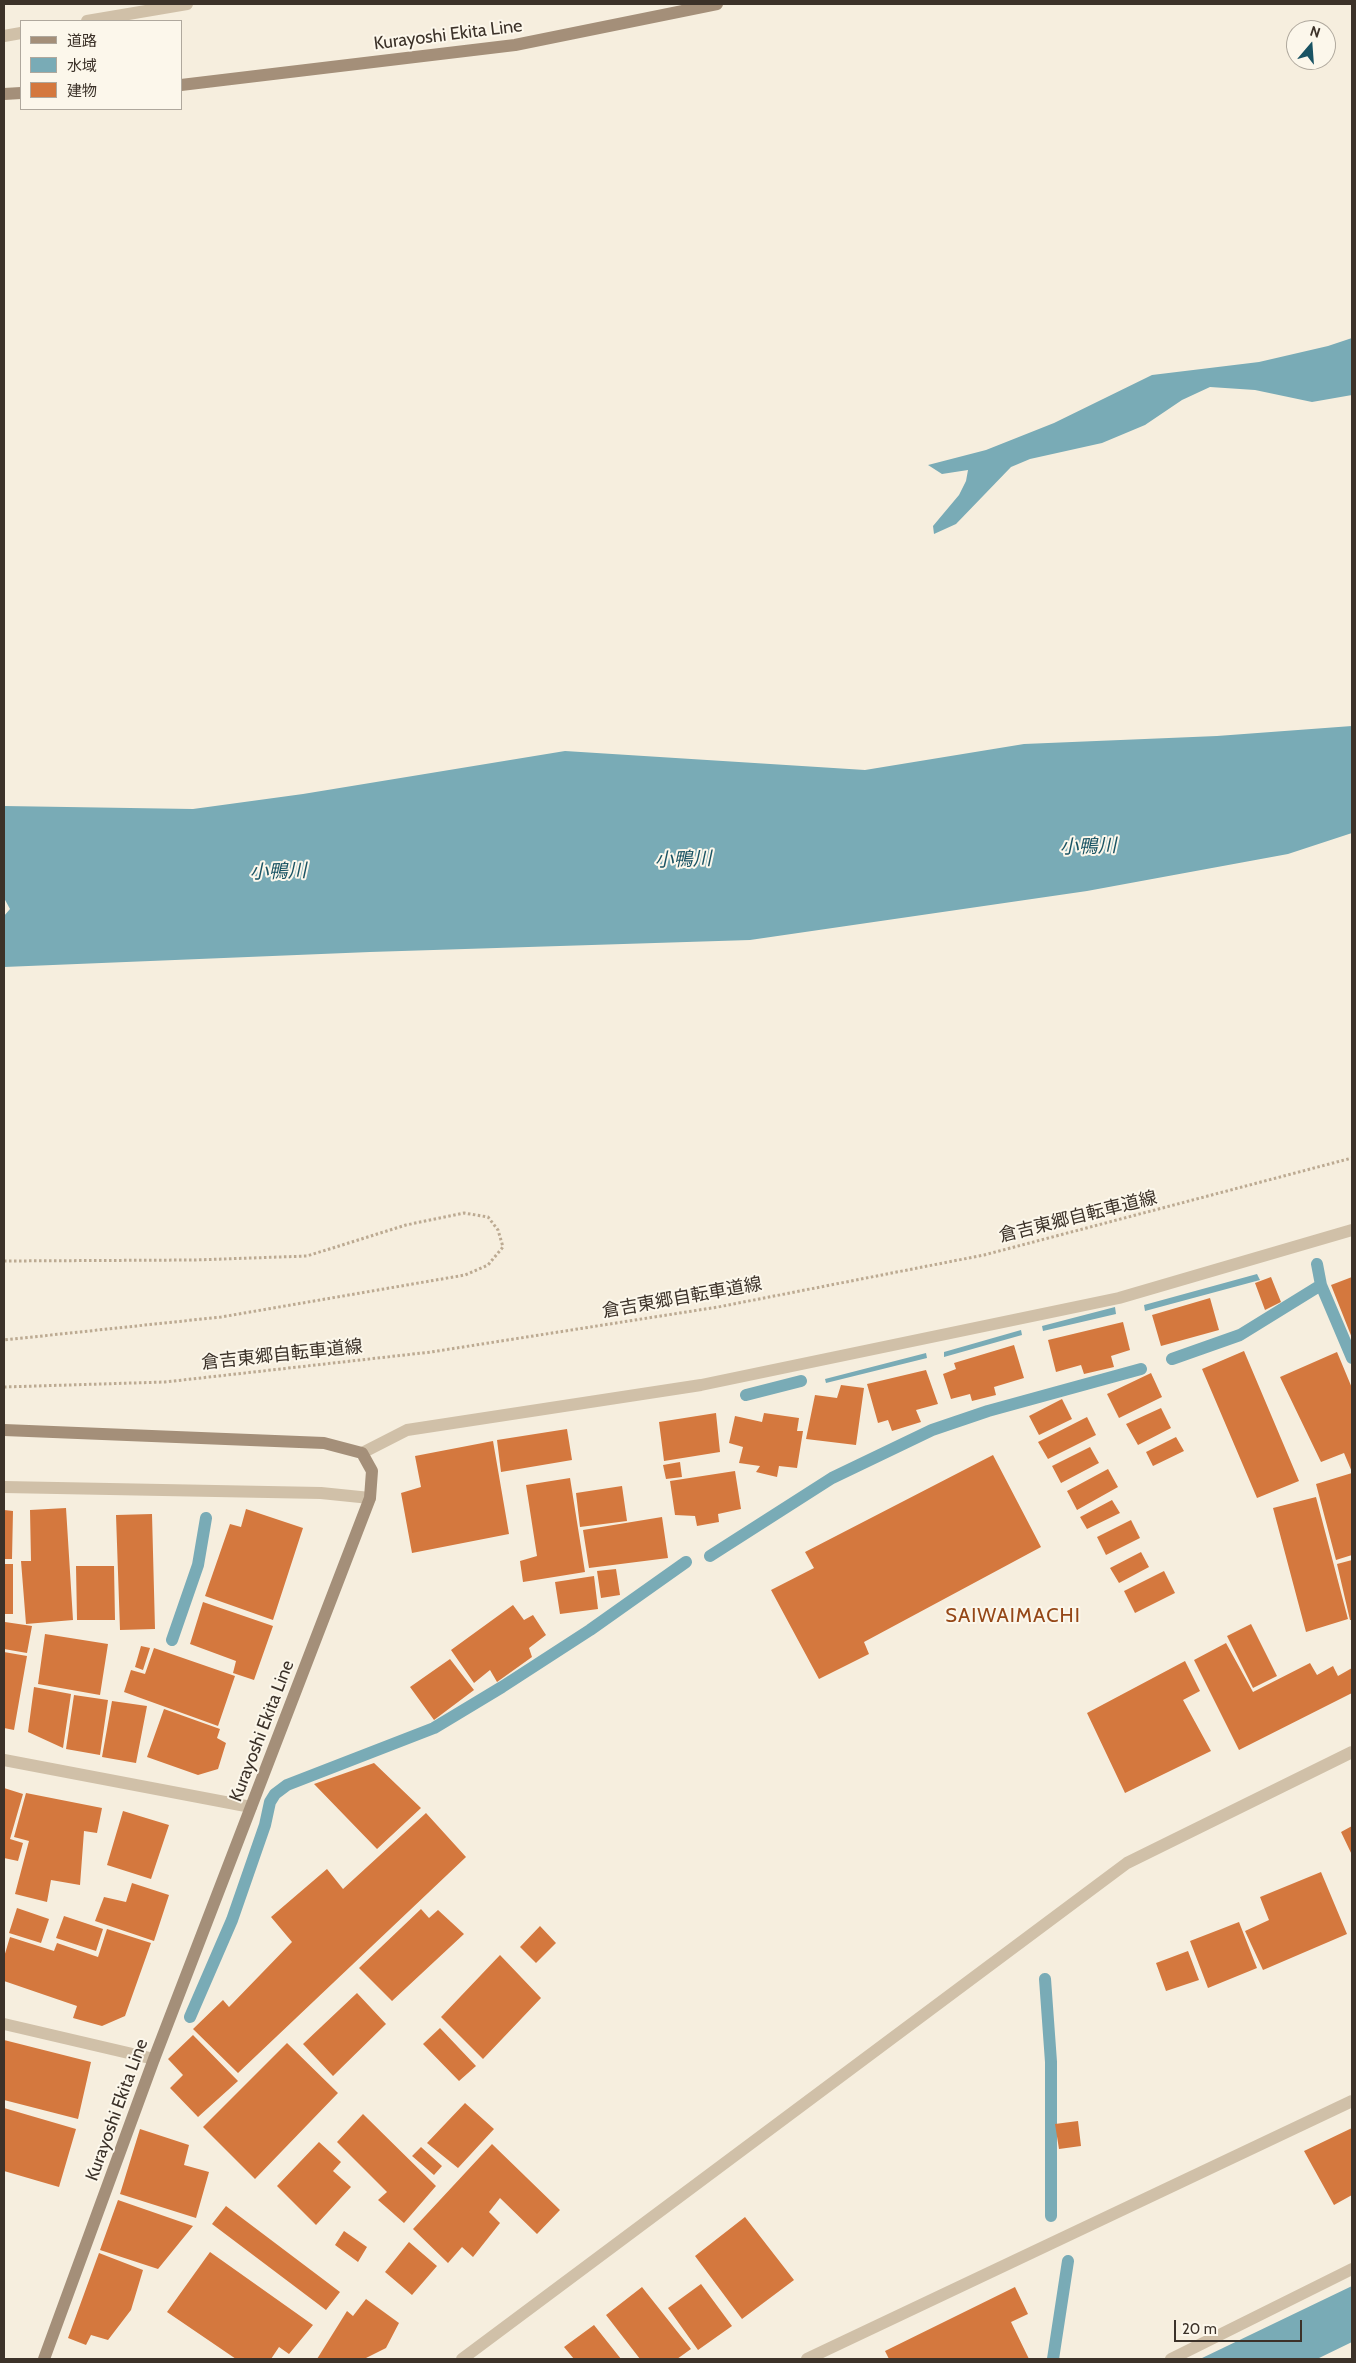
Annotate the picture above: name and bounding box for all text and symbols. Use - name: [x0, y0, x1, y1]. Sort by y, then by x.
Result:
- street label: Kurayoshi Ekita Line: [372, 15, 524, 55]
- legend: [20, 20, 182, 110]
- north arrow: [1286, 20, 1336, 70]
- text: N: [1308, 22, 1323, 42]
- text: 道路: [67, 32, 97, 50]
- text: 水域: [67, 57, 97, 75]
- text: 建物: [67, 82, 97, 100]
- water label: 小鴨川: [1059, 835, 1117, 859]
- water label: 小鴨川: [654, 848, 712, 872]
- water label: 小鴨川: [249, 860, 307, 884]
- street label: 倉吉東郷自転車道線: [997, 1187, 1159, 1247]
- street label: 倉吉東郷自転車道線: [600, 1273, 764, 1323]
- street label: 倉吉東郷自転車道線: [200, 1336, 364, 1374]
- district label: SAIWAIMACHI: [944, 1604, 1082, 1628]
- street label: Kurayoshi Ekita Line: [225, 1657, 299, 1805]
- street label: Kurayoshi Ekita Line: [81, 2036, 153, 2184]
- scale bar: [1176, 2310, 1304, 2342]
- text: 20 m: [1182, 2320, 1217, 2338]

